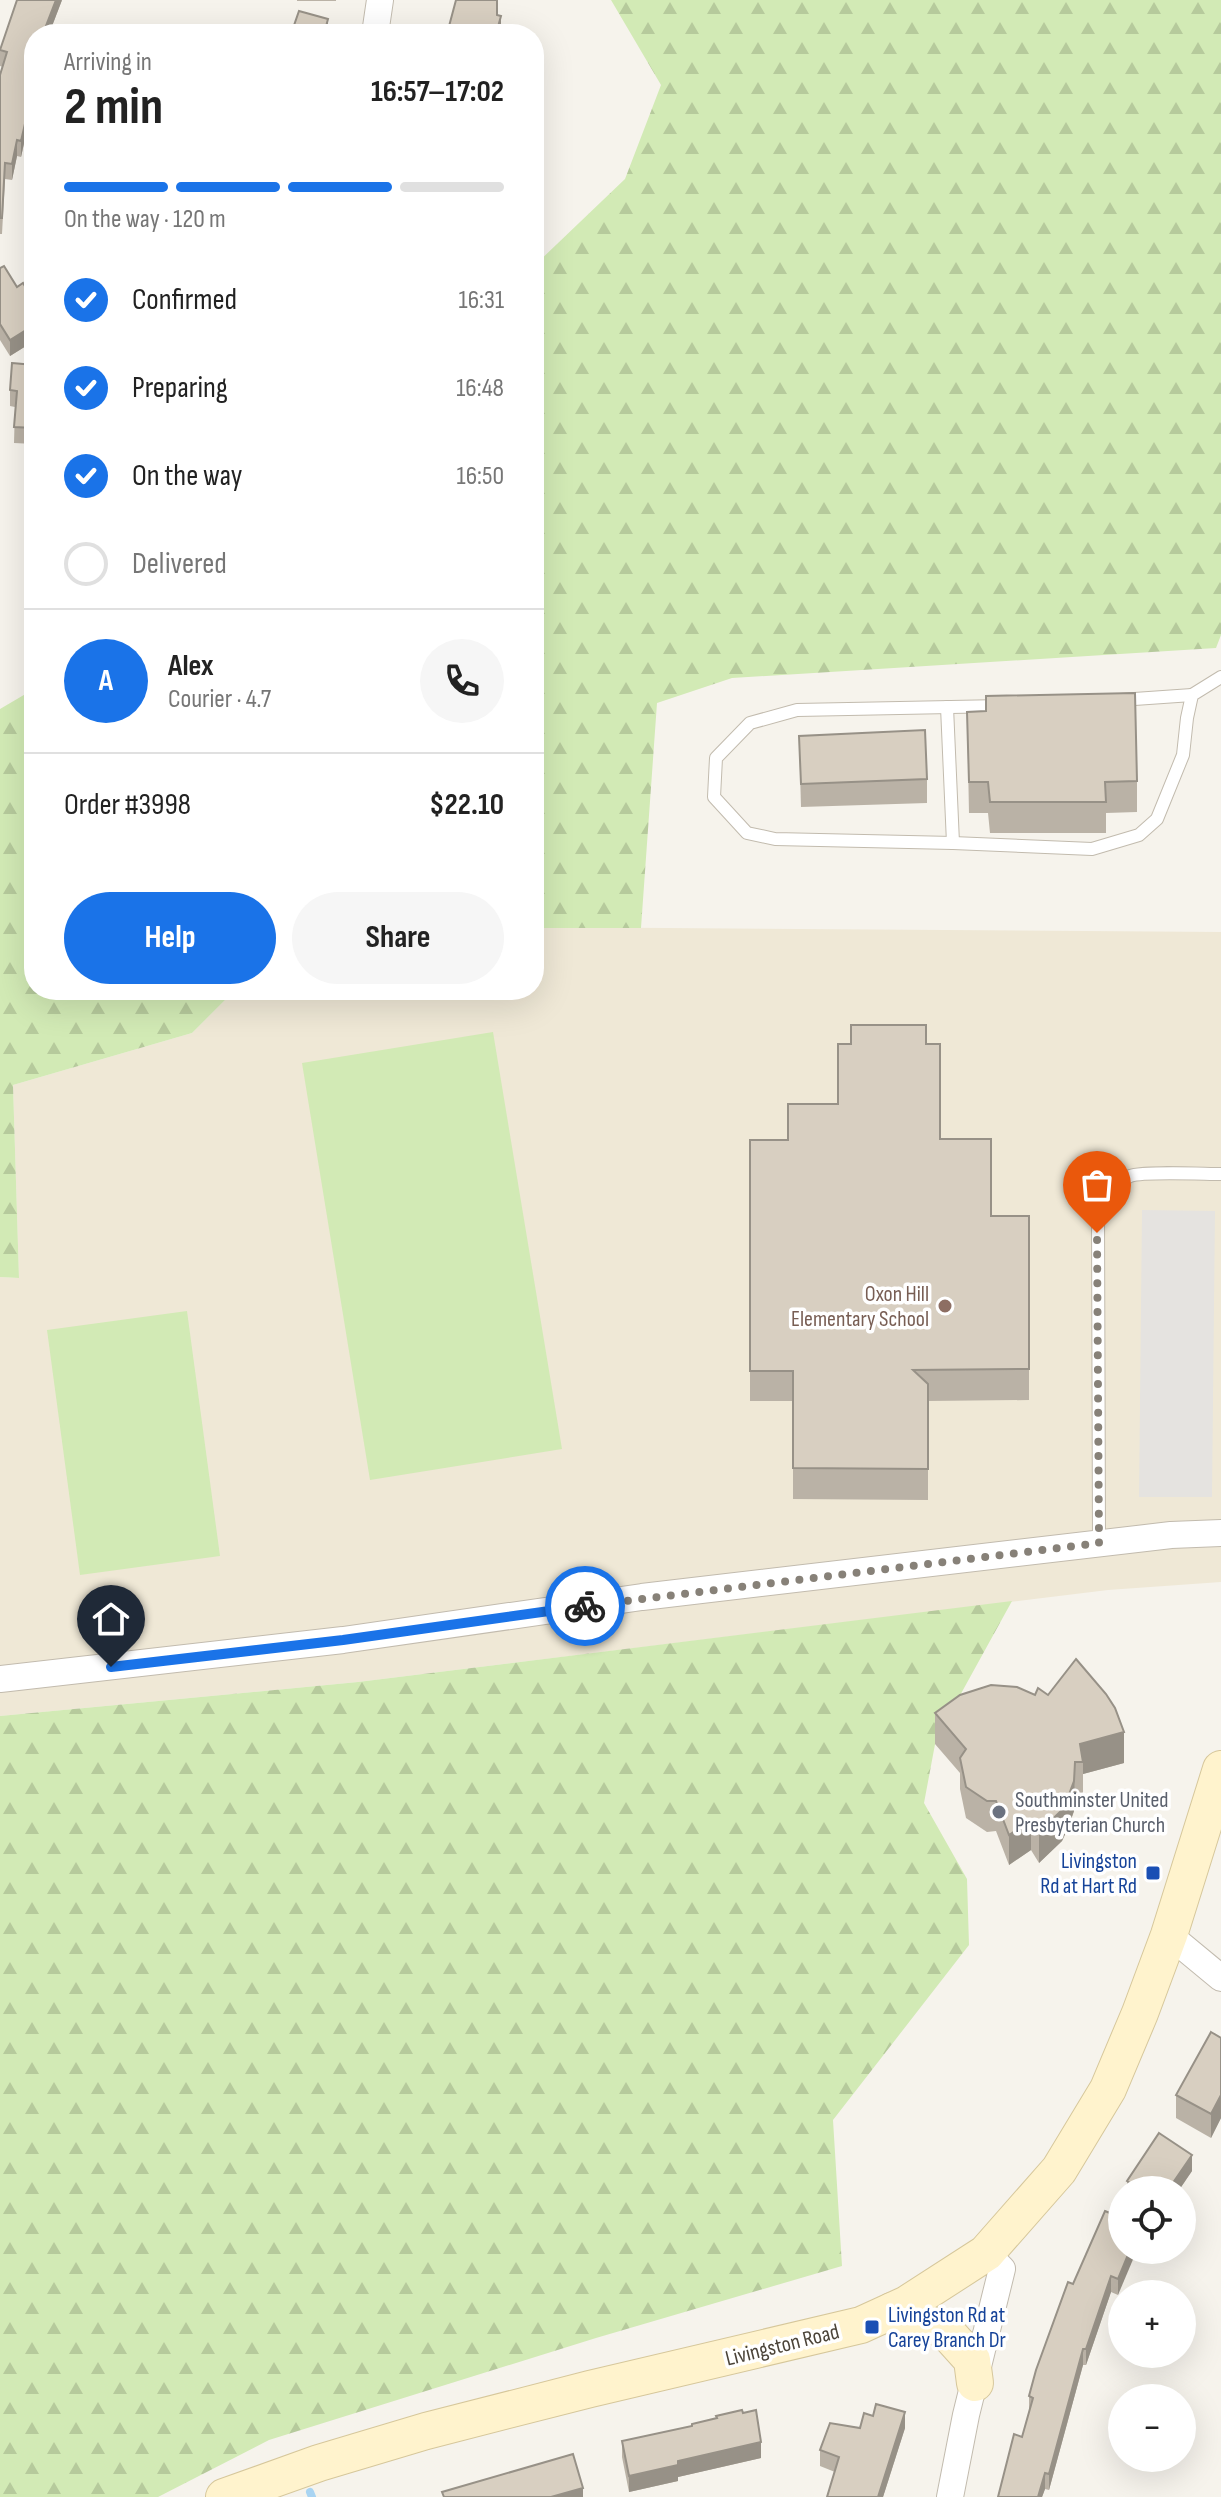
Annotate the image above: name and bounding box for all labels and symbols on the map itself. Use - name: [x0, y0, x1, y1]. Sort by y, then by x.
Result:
- pin: [1063, 1151, 1131, 1233]
- place label: Oxon Hill Elementary School: [791, 1281, 929, 1333]
- marker: Oxon Hill Elementary School: [936, 1297, 954, 1315]
- courier: [545, 1566, 625, 1646]
- pin: [77, 1585, 145, 1667]
- place label: Southminster United Presbyterian Church: [1015, 1787, 1169, 1839]
- marker: Southminster United Presbyterian Church: [990, 1803, 1008, 1821]
- place label: Livingston Rd at Hart Rd: [1040, 1848, 1137, 1900]
- marker: Livingston Rd at Hart Rd: [1144, 1864, 1162, 1882]
- place label: Livingston Rd at Carey Branch Dr: [888, 2302, 1006, 2354]
- street label: Livingston Road: [723, 2318, 842, 2373]
- marker: Livingston Rd at Carey Branch Dr: [863, 2318, 881, 2336]

